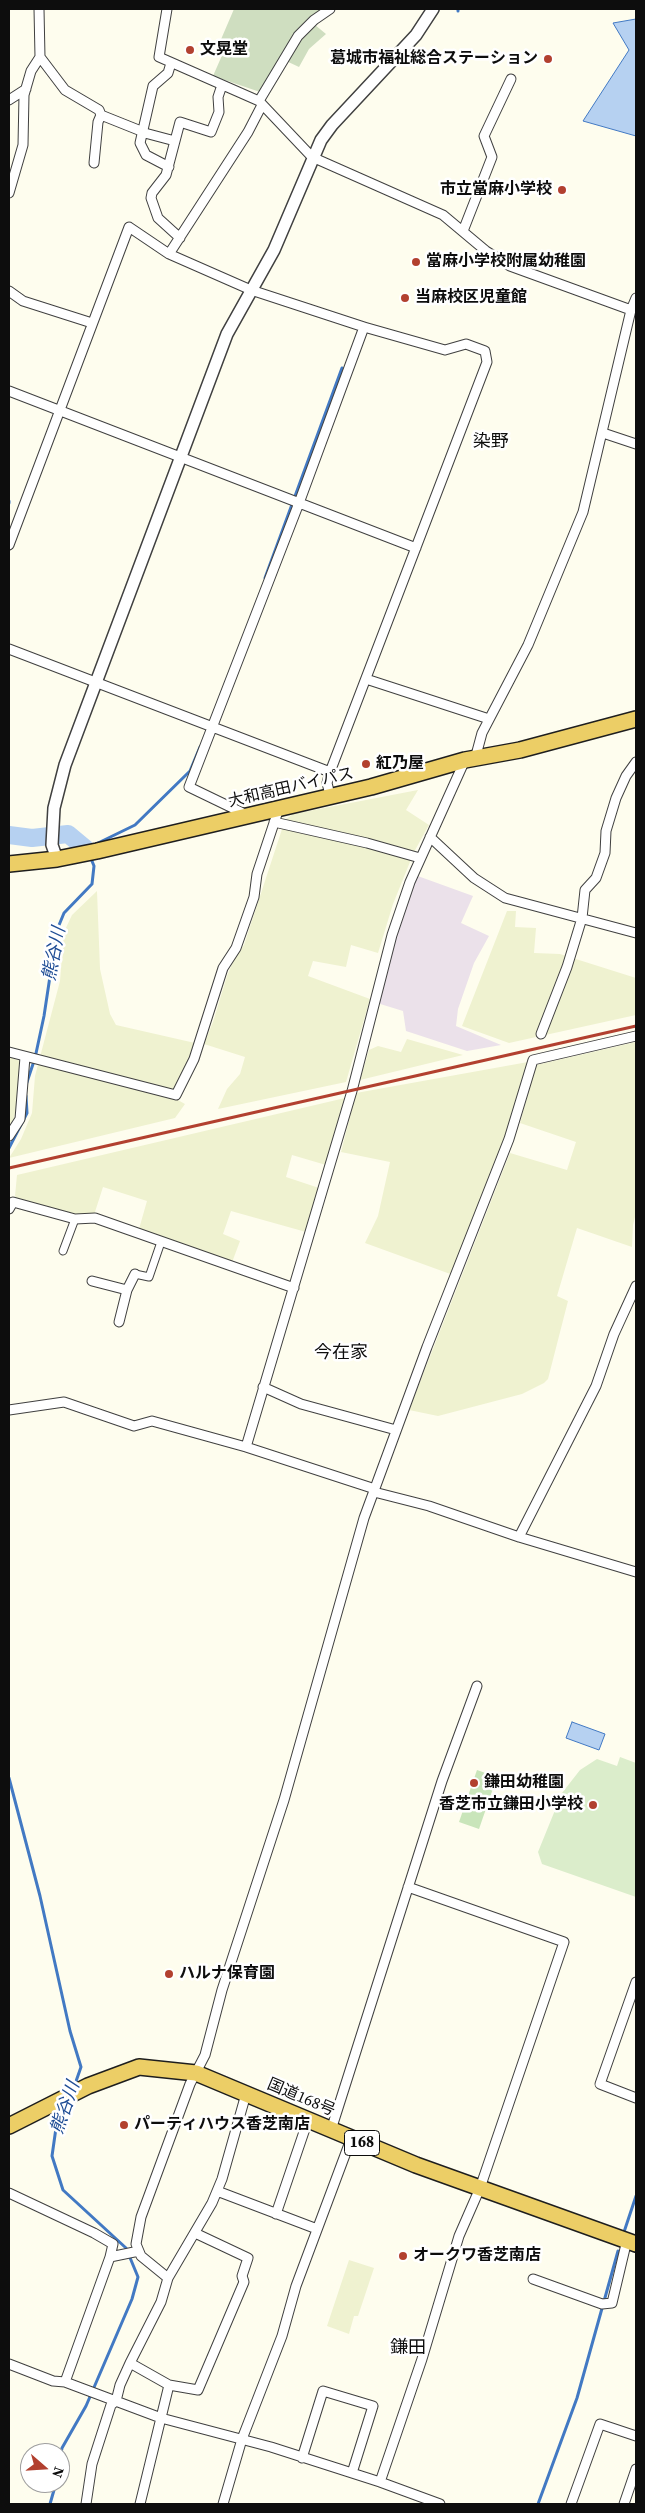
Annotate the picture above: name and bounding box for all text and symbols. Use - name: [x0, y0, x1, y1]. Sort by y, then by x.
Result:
- place label: 文晃堂: [200, 40, 248, 60]
- marker: 文晃堂: [184, 44, 196, 56]
- place label: 葛城市福祉総合ステーション: [330, 49, 538, 69]
- marker: 葛城市福祉総合ステーション: [542, 53, 554, 65]
- place label: 市立當麻小学校: [440, 180, 552, 200]
- marker: 市立當麻小学校: [556, 184, 568, 196]
- place label: 當麻小学校附属幼稚園: [426, 252, 586, 272]
- marker: 當麻小学校附属幼稚園: [410, 256, 422, 268]
- place label: 当麻校区児童館: [415, 288, 527, 308]
- marker: 当麻校区児童館: [399, 292, 411, 304]
- district label: 染野: [473, 431, 509, 453]
- place label: 紅乃屋: [376, 754, 424, 774]
- marker: 紅乃屋: [360, 758, 372, 770]
- street label: 大和高田バイパス: [226, 764, 356, 812]
- water label: 熊谷川: [39, 925, 71, 983]
- district label: 今在家: [314, 1342, 368, 1364]
- place label: 鎌田幼稚園: [484, 1773, 564, 1793]
- marker: 鎌田幼稚園: [468, 1777, 480, 1789]
- place label: 香芝市立鎌田小学校: [439, 1795, 583, 1815]
- marker: 香芝市立鎌田小学校: [587, 1799, 599, 1811]
- place label: ハルナ保育園: [179, 1964, 275, 1984]
- marker: ハルナ保育園: [163, 1968, 175, 1980]
- street label: 国道168号: [264, 2075, 338, 2121]
- water label: 熊谷川: [47, 2079, 85, 2137]
- place label: パーティハウス香芝南店: [134, 2115, 310, 2135]
- marker: パーティハウス香芝南店: [118, 2119, 130, 2131]
- road number: 168: [344, 2130, 380, 2156]
- place label: オークワ香芝南店: [413, 2246, 541, 2266]
- marker: オークワ香芝南店: [397, 2250, 409, 2262]
- district label: 鎌田: [390, 2337, 426, 2359]
- north arrow: [20, 2443, 70, 2493]
- text: N: [47, 2464, 69, 2481]

